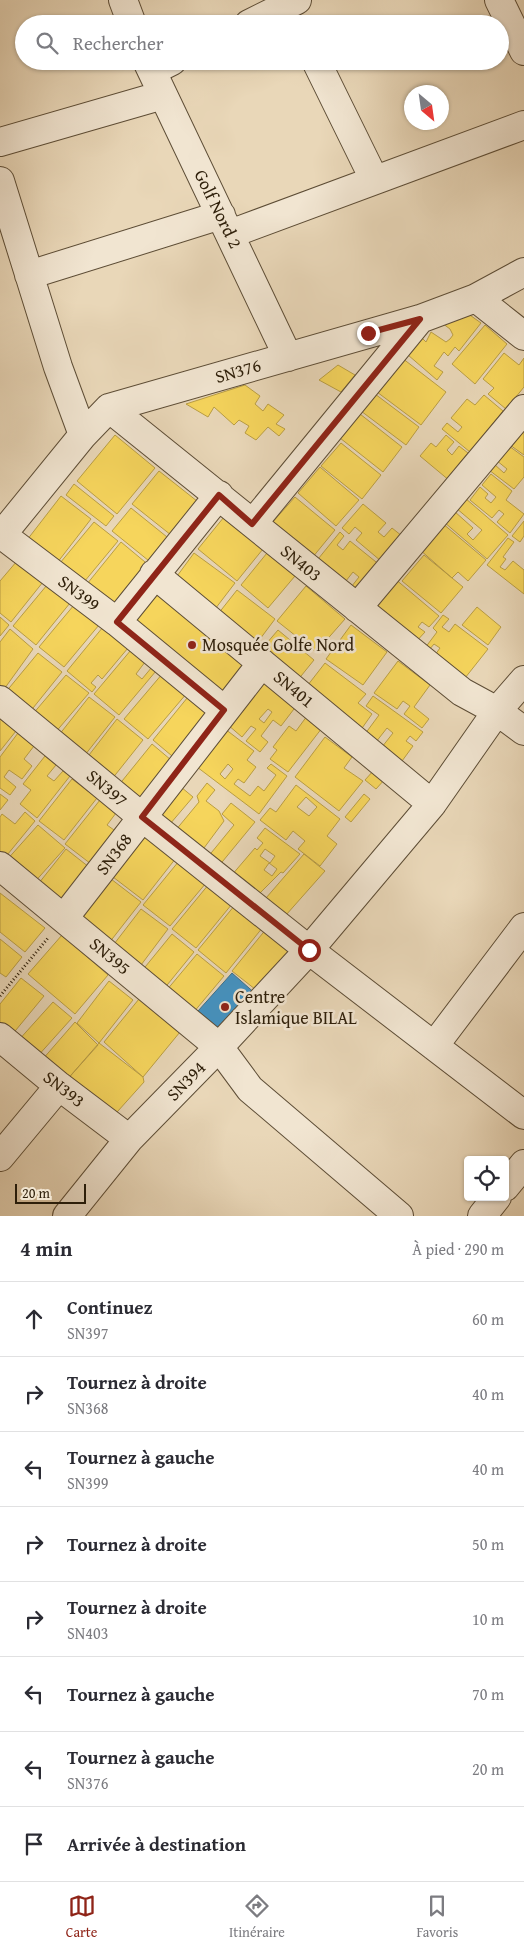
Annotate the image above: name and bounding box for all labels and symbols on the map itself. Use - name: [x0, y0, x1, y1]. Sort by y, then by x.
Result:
- north arrow: [404, 85, 449, 130]
- street label: Golf Nord 2: [188, 165, 249, 253]
- route end: [357, 322, 380, 345]
- street label: SN376: [212, 351, 264, 390]
- street label: SN403: [275, 537, 328, 588]
- street label: SN399: [53, 568, 106, 617]
- place label: Mosquée Golfe Nord: [202, 631, 354, 658]
- marker: Mosquée Golfe Nord: [186, 639, 198, 651]
- street label: SN401: [268, 663, 321, 714]
- street label: SN397: [81, 762, 134, 813]
- street label: SN368: [89, 827, 138, 880]
- street label: SN395: [84, 930, 137, 981]
- route start: [298, 939, 321, 962]
- place label: Centre Islamique BILAL: [235, 983, 357, 1031]
- marker: Centre Islamique BILAL: [219, 1001, 231, 1013]
- street label: SN394: [160, 1055, 212, 1107]
- street label: SN393: [38, 1064, 91, 1114]
- scale bar: [15, 1181, 86, 1204]

